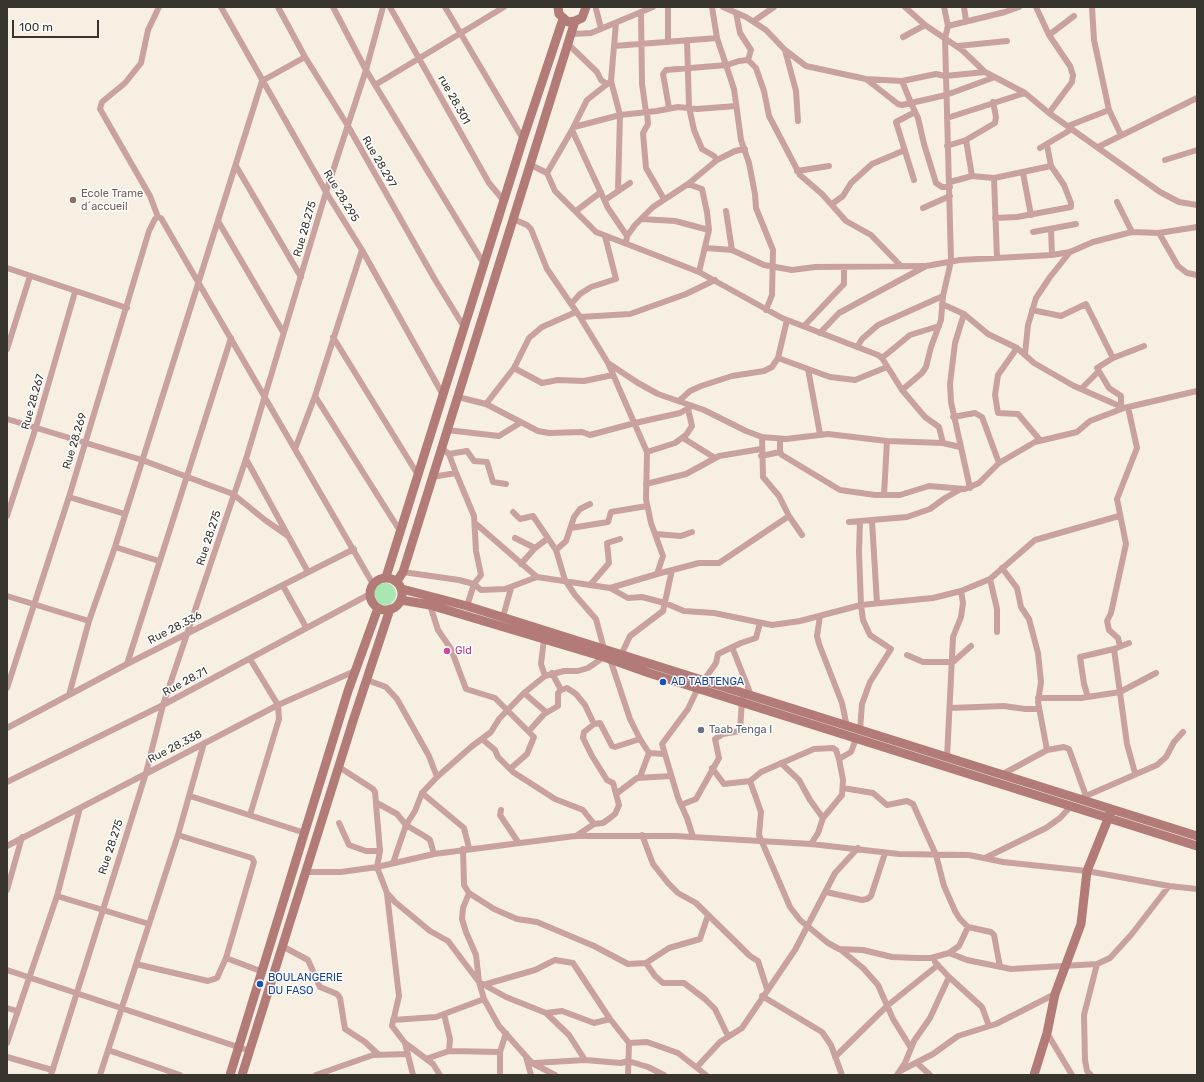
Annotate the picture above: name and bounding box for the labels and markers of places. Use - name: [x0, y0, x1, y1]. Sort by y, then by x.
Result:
- place label: Ecole Trame d´accueil: [81, 187, 143, 213]
- marker: Ecole Trame d´accueil: [68, 195, 78, 205]
- place label: Gld: [455, 644, 472, 658]
- marker: Gld: [442, 646, 452, 656]
- place label: AD TABTENGA: [671, 675, 744, 689]
- marker: AD TABTENGA: [658, 677, 668, 687]
- place label: Taab Tenga I: [709, 723, 772, 737]
- marker: Taab Tenga I: [696, 725, 706, 735]
- place label: BOULANGERIE DU FASO: [268, 971, 343, 997]
- marker: BOULANGERIE DU FASO: [255, 979, 265, 989]

